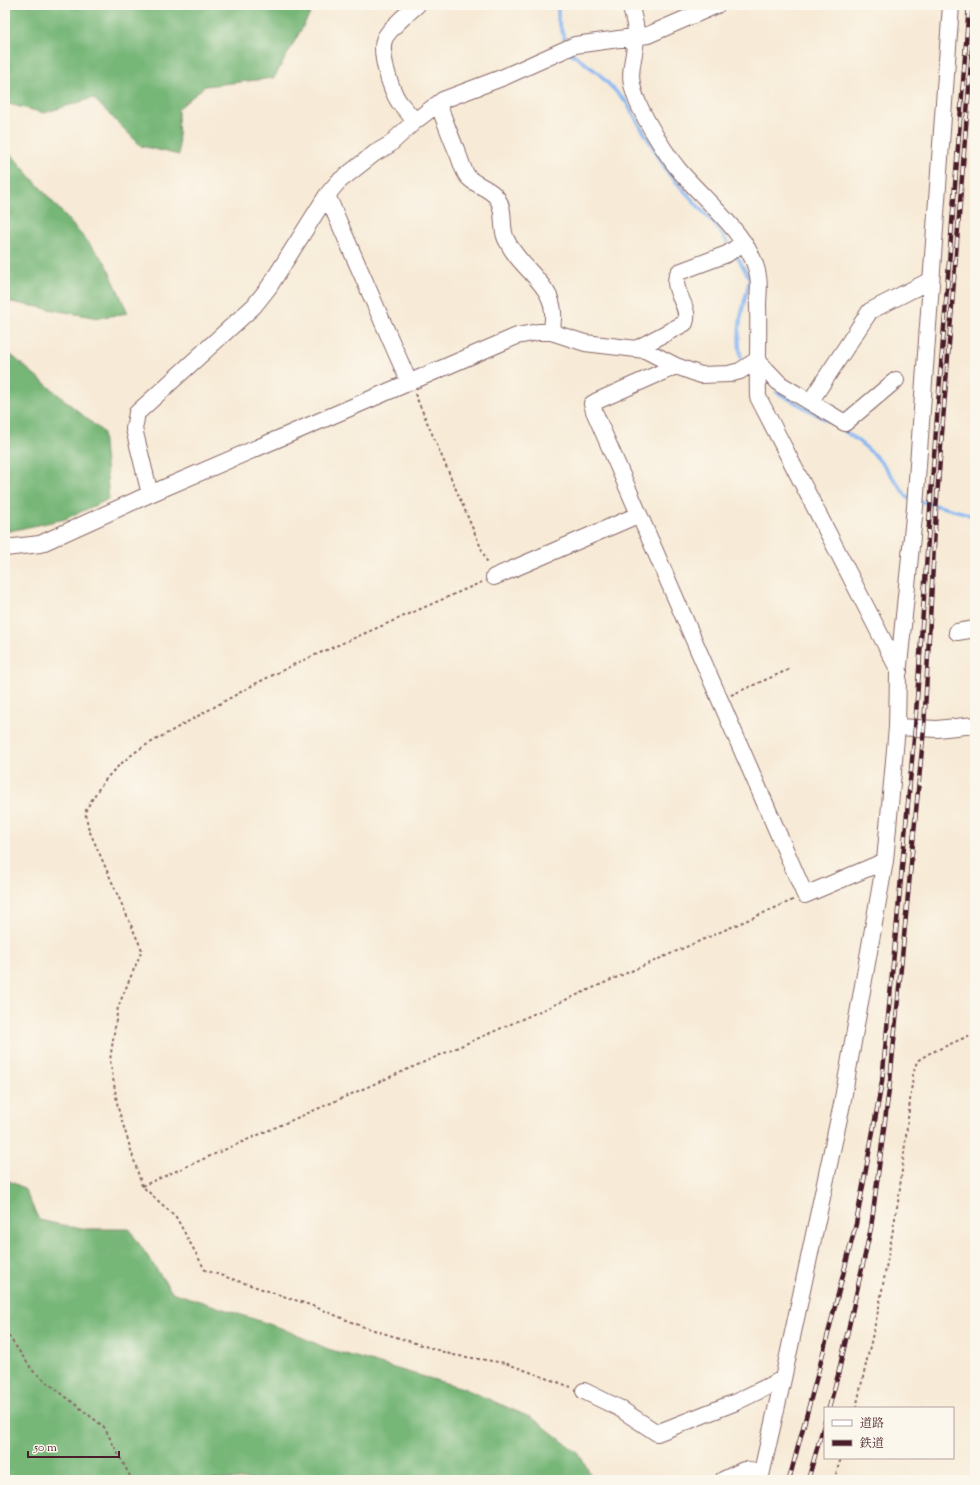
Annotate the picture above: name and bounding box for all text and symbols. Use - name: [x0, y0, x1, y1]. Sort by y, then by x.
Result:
- legend: [824, 1407, 954, 1459]
- text: 道路: [860, 1415, 884, 1433]
- scale bar: [28, 1433, 119, 1459]
- text: 鉄道: [859, 1435, 884, 1453]
- text: 50 m: [33, 1439, 57, 1457]

